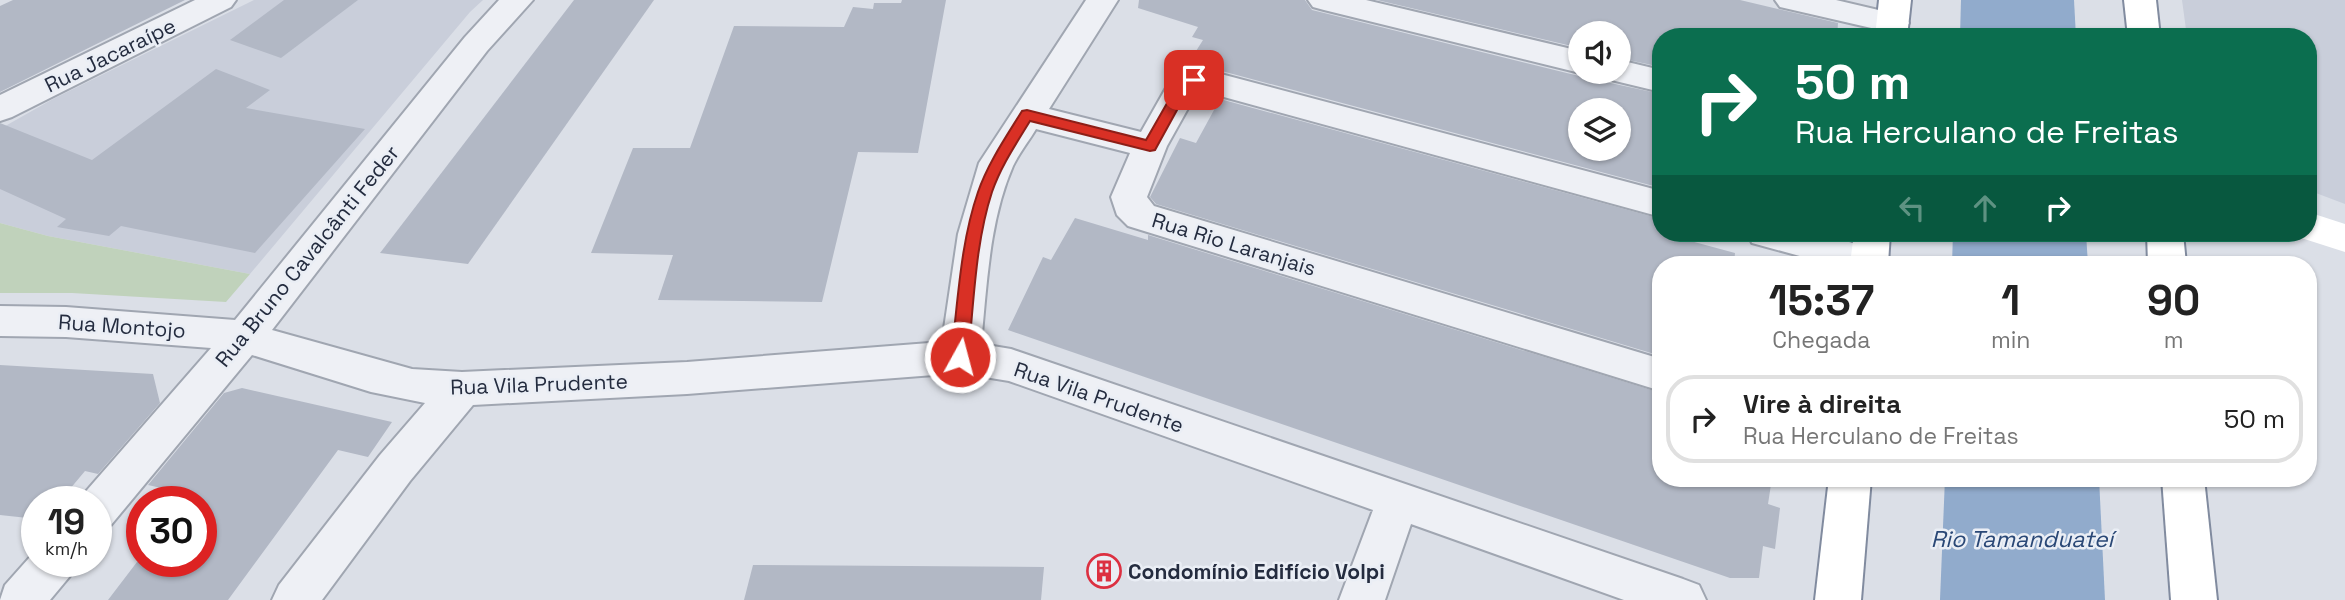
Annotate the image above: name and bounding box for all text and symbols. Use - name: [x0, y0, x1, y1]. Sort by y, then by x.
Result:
- street label: Rua Jacaraípe: [40, 12, 180, 98]
- map controls: [1568, 21, 1631, 161]
- button: sound: [1568, 21, 1631, 84]
- pin: [1164, 50, 1224, 110]
- text: 50 m: [1795, 51, 1910, 113]
- icon: right: [1680, 56, 1771, 147]
- icon: arrive: [1175, 61, 1213, 99]
- button: layers: [1568, 98, 1631, 161]
- text: Rua Herculano de Freitas: [1795, 112, 2179, 152]
- street label: Rua Bruno Cavalcânti Feder: [209, 140, 405, 372]
- icon: left: [1893, 189, 1931, 227]
- icon: ahead: [1966, 189, 2004, 227]
- icon: right: [2039, 189, 2077, 227]
- street label: Rua Rio Laranjais: [1149, 206, 1319, 282]
- text: 15:37: [1769, 274, 1874, 327]
- text: 1: [2001, 274, 2020, 327]
- text: 90: [2147, 274, 2200, 327]
- street label: Rua Montojo: [57, 308, 187, 344]
- position arrow: [923, 320, 997, 394]
- text: Chegada: [1772, 325, 1871, 355]
- text: min: [1991, 325, 2030, 355]
- text: m: [2164, 325, 2184, 355]
- street label: Rua Vila Prudente: [1011, 355, 1187, 439]
- street label: Rua Vila Prudente: [450, 367, 628, 401]
- text: Vire à direita: [1743, 387, 1901, 421]
- icon: right: [1684, 400, 1722, 438]
- text: 50 m: [2224, 402, 2285, 436]
- text: Rua Herculano de Freitas: [1743, 421, 2019, 451]
- speed limit sign: 30: [126, 486, 217, 577]
- text: 19: [48, 500, 85, 544]
- water label: Rio Tamanduateí: [1931, 524, 2118, 554]
- text: km/h: [45, 537, 88, 560]
- building icon: Condomínio Edifício Volpi: [1085, 552, 1123, 590]
- place label: Condomínio Edifício Volpi: [1128, 558, 1385, 585]

